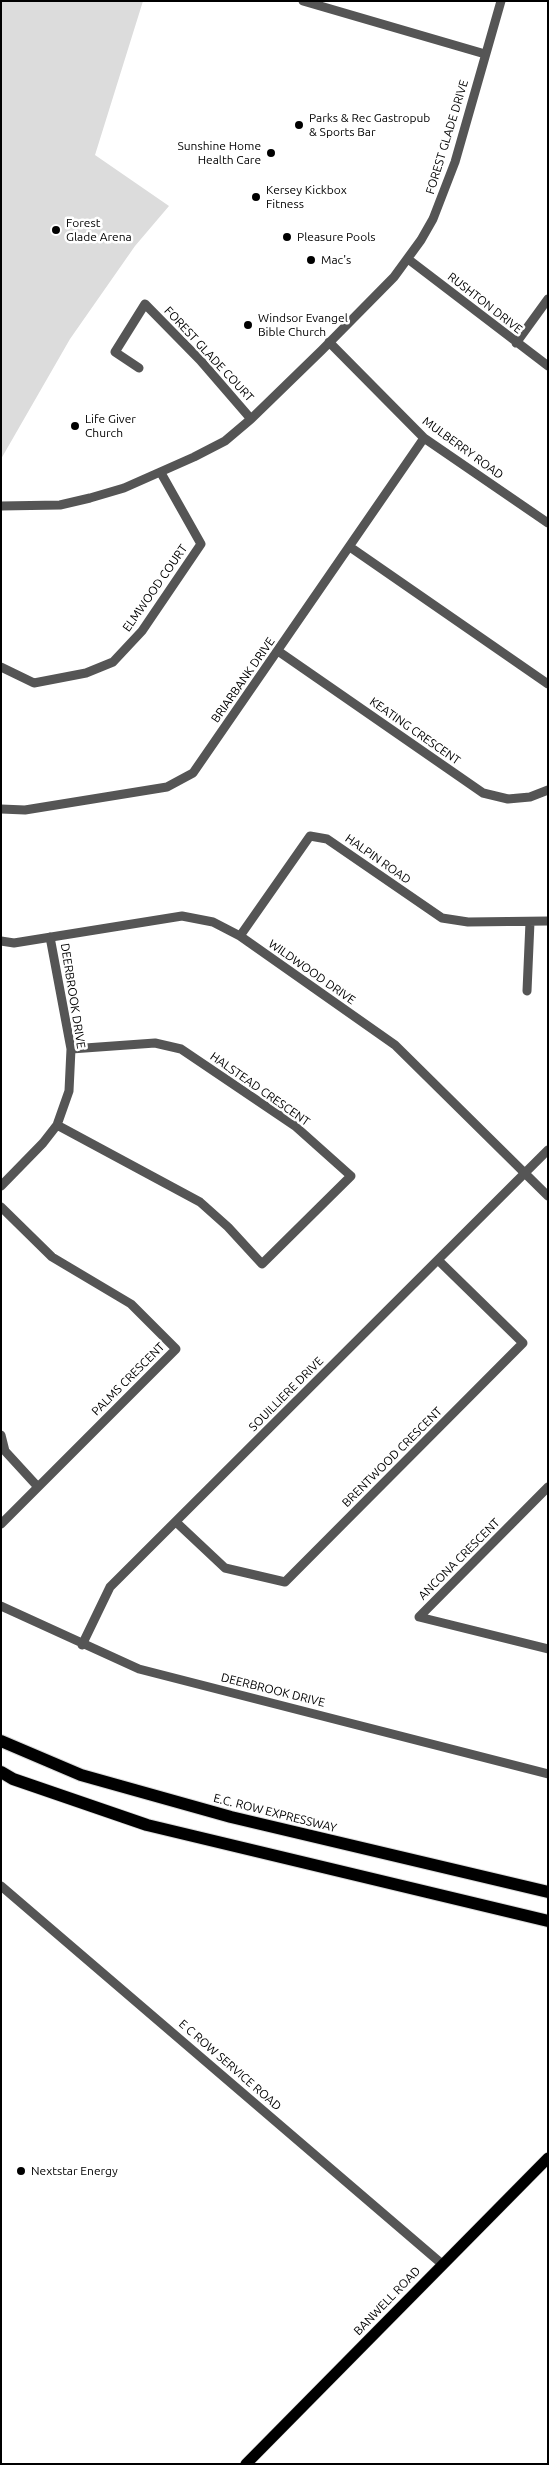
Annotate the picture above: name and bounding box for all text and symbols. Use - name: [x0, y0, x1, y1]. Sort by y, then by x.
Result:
- street label: FOREST GLADE DRIVE: [423, 78, 471, 196]
- place label: Parks & Rec Gastropub & Sports Bar: [309, 111, 430, 139]
- marker: Parks & Rec Gastropub & Sports Bar: [293, 119, 305, 131]
- place label: Sunshine Home Health Care: [177, 139, 261, 167]
- marker: Sunshine Home Health Care: [265, 147, 277, 159]
- place label: Kersey Kickbox Fitness: [266, 183, 347, 211]
- marker: Kersey Kickbox Fitness: [250, 191, 262, 203]
- place label: Forest Glade Arena: [66, 216, 132, 244]
- marker: Forest Glade Arena: [50, 224, 62, 236]
- place label: Pleasure Pools: [297, 230, 376, 244]
- marker: Pleasure Pools: [281, 231, 293, 243]
- place label: Mac's: [321, 253, 351, 267]
- marker: Mac's: [305, 254, 317, 266]
- street label: RUSHTON DRIVE: [445, 269, 525, 337]
- street label: FOREST GLADE COURT: [161, 304, 257, 404]
- place label: Windsor Evangel Bible Church: [258, 311, 348, 339]
- marker: Windsor Evangel Bible Church: [242, 319, 254, 331]
- place label: Life Giver Church: [85, 412, 136, 440]
- street label: MULBERRY ROAD: [420, 414, 506, 482]
- marker: Life Giver Church: [69, 420, 81, 432]
- street label: ELMWOOD COURT: [120, 542, 190, 634]
- street label: BRIARBANK DRIVE: [208, 635, 278, 725]
- street label: KEATING CRESCENT: [367, 694, 463, 768]
- street label: HALPIN ROAD: [342, 831, 414, 887]
- street label: WILDWOOD DRIVE: [266, 937, 358, 1007]
- street label: DEERBROOK DRIVE: [58, 942, 88, 1050]
- street label: HALSTEAD CRESCENT: [207, 1049, 313, 1129]
- street label: PALMS CRESCENT: [89, 1340, 167, 1418]
- street label: SOUILLIERE DRIVE: [246, 1354, 326, 1434]
- street label: BRENTWOOD CRESCENT: [339, 1404, 445, 1510]
- street label: ANCONA CRESCENT: [415, 1515, 503, 1603]
- street label: DEERBROOK DRIVE: [220, 1670, 326, 1710]
- street label: E.C. ROW EXPRESSWAY: [212, 1791, 338, 1835]
- street label: E C ROW SERVICE ROAD: [176, 2017, 284, 2113]
- place label: Nextstar Energy: [31, 2164, 118, 2178]
- marker: Nextstar Energy: [15, 2165, 27, 2177]
- street label: BANWELL ROAD: [351, 2264, 423, 2338]

